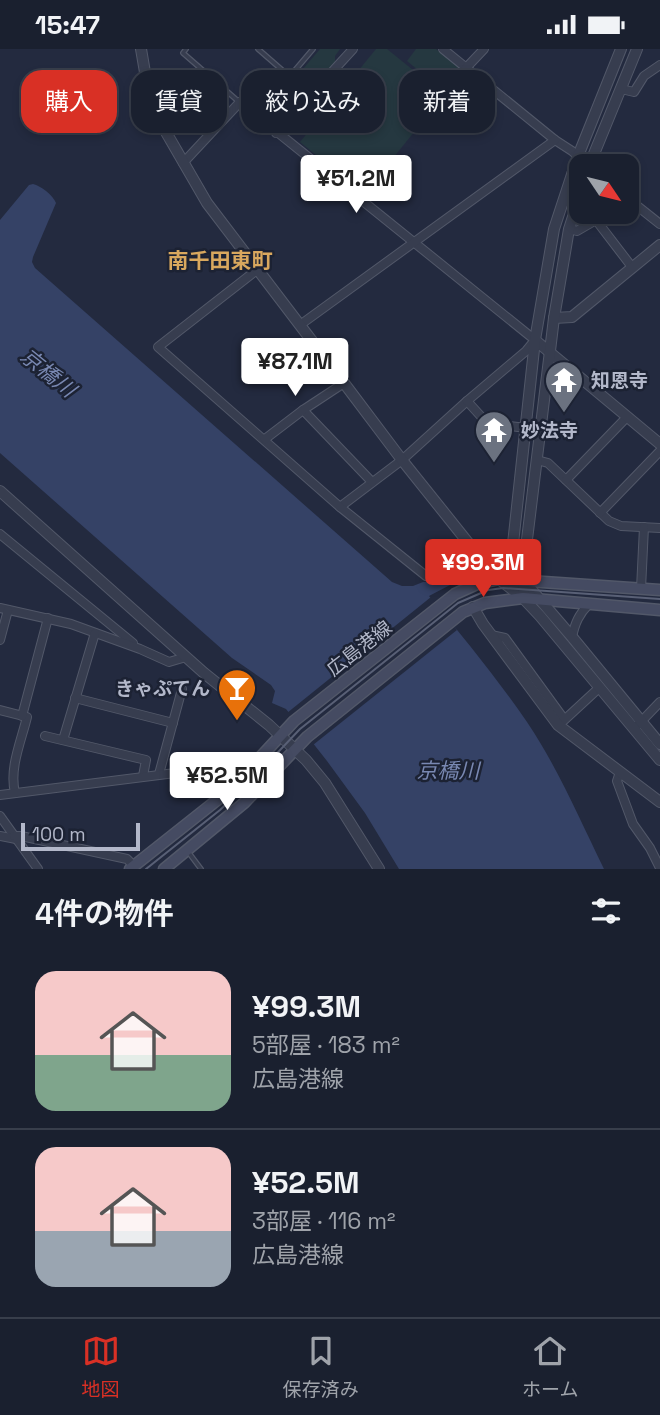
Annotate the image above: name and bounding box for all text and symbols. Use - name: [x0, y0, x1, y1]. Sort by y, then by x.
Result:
- text: 15:47: [35, 8, 100, 42]
- chip: 購入: [21, 70, 117, 133]
- chip: 賃貸: [131, 70, 227, 133]
- chip: 絞り込み: [241, 70, 385, 133]
- chip: 新着: [399, 70, 495, 133]
- north arrow: [569, 154, 639, 224]
- map controls: [569, 154, 639, 224]
- pin: ¥51.2M: [299, 155, 413, 215]
- text: ¥51.2M: [317, 163, 395, 193]
- district label: 南千田東町: [168, 247, 273, 274]
- pin: ¥87.1M: [238, 339, 352, 398]
- water label: 京橋川: [15, 342, 83, 404]
- text: ¥87.1M: [257, 346, 333, 376]
- temple icon: 知恩寺: [543, 359, 585, 414]
- place label: 知恩寺: [591, 368, 648, 393]
- temple icon: 妙法寺: [473, 409, 515, 464]
- place label: 妙法寺: [521, 418, 578, 443]
- pin: ¥99.3M: [426, 539, 540, 599]
- text: ¥99.3M: [441, 547, 525, 577]
- street label: 広島港線: [322, 615, 397, 682]
- bar icon: きゃぷてん: [216, 667, 258, 722]
- place label: きゃぷてん: [115, 676, 210, 701]
- pin: ¥52.5M: [170, 753, 284, 812]
- water label: 京橋川: [417, 757, 481, 784]
- text: ¥52.5M: [186, 760, 268, 790]
- scale bar: [21, 820, 140, 852]
- text: 100 m: [32, 822, 86, 847]
- icon: filters: [587, 892, 625, 930]
- text: 4件の物件: [35, 894, 174, 933]
- text: ¥99.3M: [252, 987, 361, 1026]
- icon: home: [91, 999, 175, 1083]
- text: 5部屋 · 183 m²: [252, 1030, 400, 1060]
- text: 広島港線: [252, 1064, 344, 1094]
- text: ¥52.5M: [252, 1163, 360, 1202]
- icon: home: [91, 1175, 175, 1259]
- text: 3部屋 · 116 m²: [252, 1206, 395, 1236]
- text: 広島港線: [252, 1240, 344, 1270]
- tab: 地図: [82, 1332, 120, 1402]
- tab: 保存済み: [283, 1332, 359, 1402]
- tab: ホーム: [522, 1332, 578, 1402]

